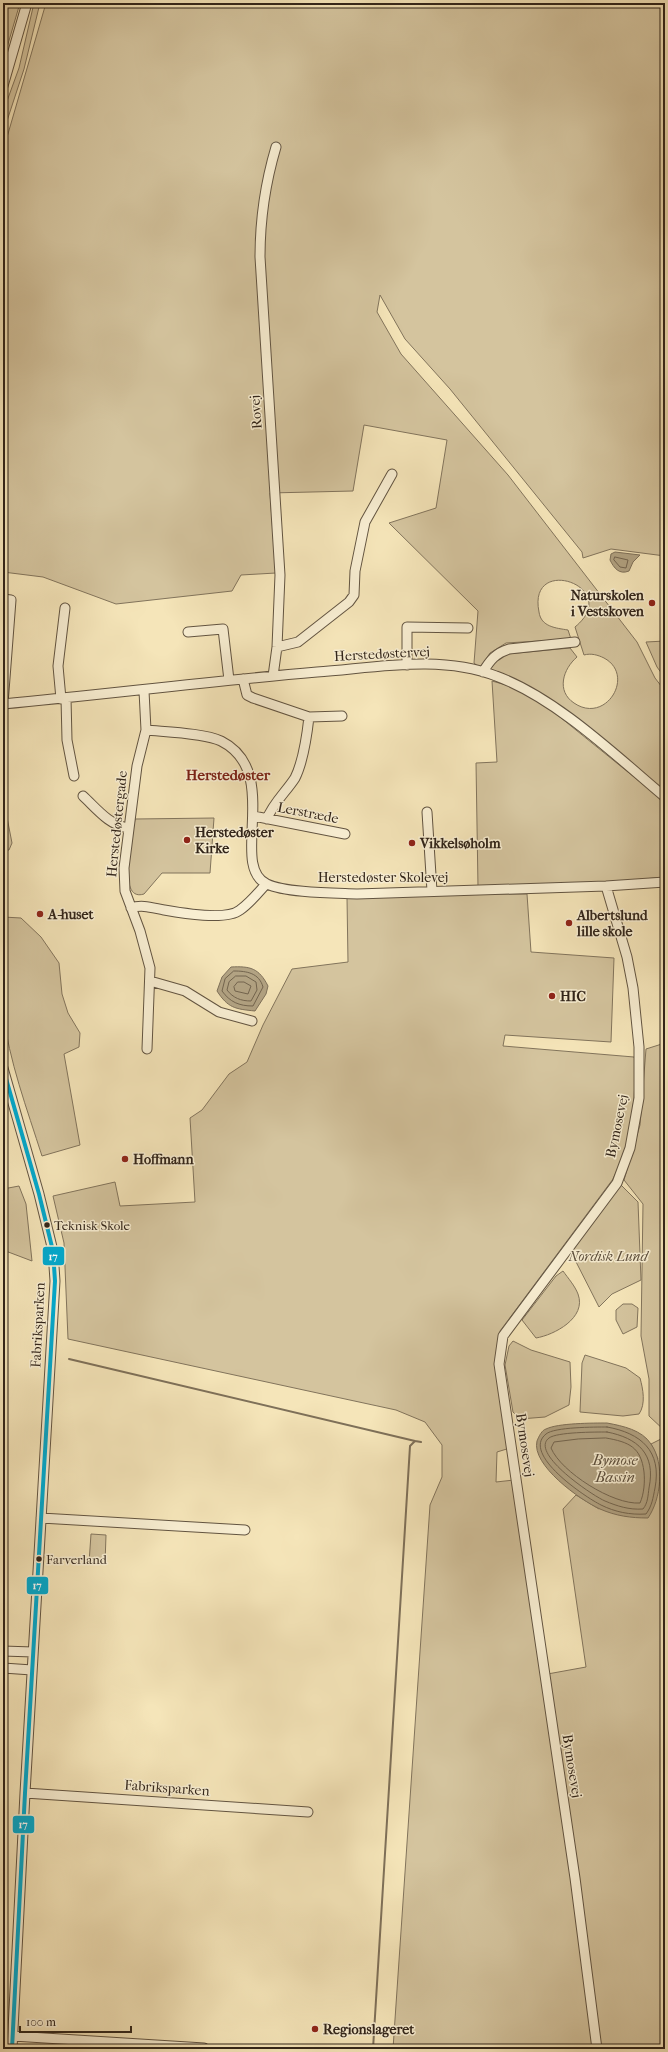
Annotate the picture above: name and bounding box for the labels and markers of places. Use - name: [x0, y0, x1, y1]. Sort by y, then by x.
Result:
- place label: Naturskolen i Vestskoven: [570, 587, 645, 620]
- marker: Naturskolen i Vestskoven: [647, 598, 657, 608]
- place label: Herstedøster Kirke: [195, 824, 275, 857]
- marker: Herstedøster Kirke: [182, 835, 192, 845]
- place label: Vikkelsøholm: [419, 835, 501, 852]
- marker: Vikkelsøholm: [407, 838, 417, 848]
- place label: A-huset: [47, 906, 94, 923]
- place label: Albertslund lille skole: [576, 907, 649, 940]
- marker: A-huset: [35, 909, 45, 919]
- marker: Albertslund lille skole: [564, 918, 574, 928]
- place label: HIC: [560, 988, 586, 1005]
- marker: HIC: [547, 991, 557, 1001]
- place label: Hoffmann: [133, 1151, 194, 1168]
- marker: Hoffmann: [120, 1154, 130, 1164]
- place label: Teknisk Skole: [54, 1218, 131, 1233]
- marker: Teknisk Skole: [42, 1220, 52, 1230]
- place label: Farverland: [46, 1552, 108, 1567]
- marker: Farverland: [34, 1554, 44, 1564]
- place label: Regionslageret: [323, 2021, 415, 2038]
- marker: Regionslageret: [310, 2024, 320, 2034]

